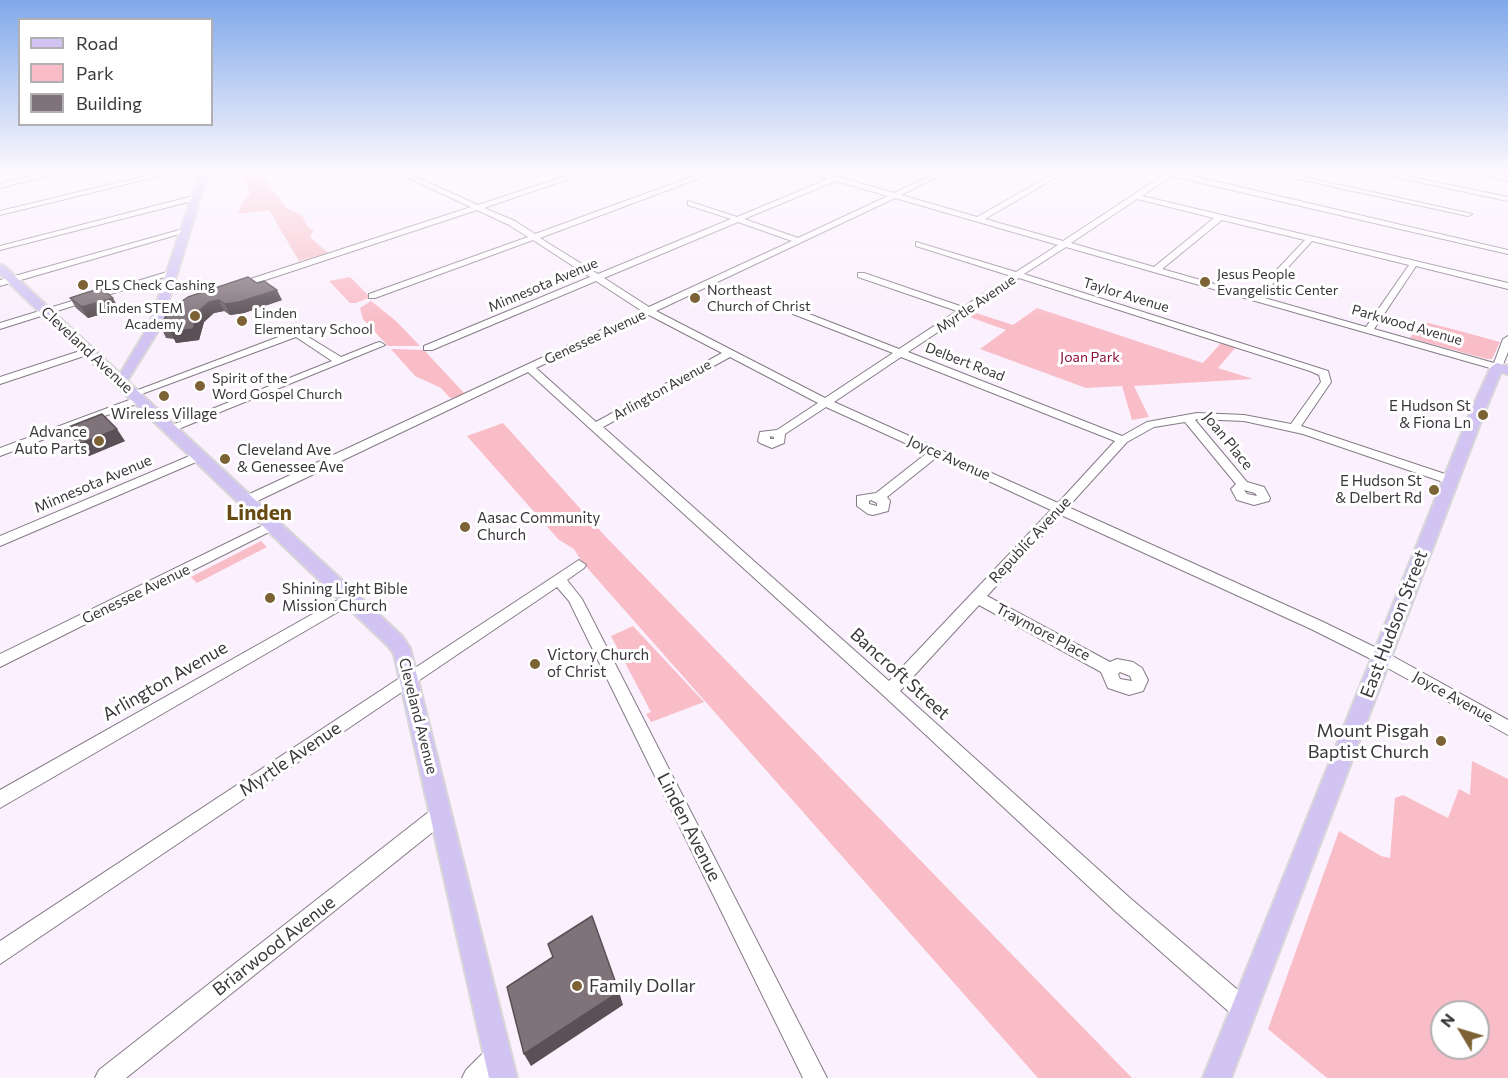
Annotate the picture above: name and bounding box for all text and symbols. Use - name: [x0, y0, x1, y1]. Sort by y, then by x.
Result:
- legend: [18, 18, 213, 126]
- text: Road: [76, 32, 118, 54]
- text: Park: [76, 62, 114, 84]
- text: Building: [76, 92, 142, 114]
- street label: Minnesota Avenue: [486, 254, 600, 316]
- place label: Jesus People Evangelistic Center: [1217, 266, 1338, 298]
- street label: Myrtle Avenue: [933, 271, 1019, 337]
- street label: Taylor Avenue: [1081, 274, 1171, 316]
- marker: Jesus People Evangelistic Center: [1198, 275, 1212, 289]
- place label: PLS Check Cashing: [95, 277, 215, 293]
- marker: PLS Check Cashing: [76, 278, 90, 292]
- place label: Northeast Church of Christ: [707, 282, 811, 314]
- marker: Northeast Church of Christ: [688, 291, 702, 305]
- place label: Linden STEM Academy: [98, 300, 183, 332]
- street label: Parkwood Avenue: [1350, 301, 1464, 349]
- street label: Cleveland Avenue: [37, 303, 137, 397]
- place label: Linden Elementary School: [254, 305, 373, 338]
- street label: Genessee Avenue: [542, 306, 648, 368]
- marker: Linden STEM Academy: [188, 309, 202, 323]
- marker: Linden Elementary School: [235, 314, 249, 328]
- street label: Delbert Road: [923, 339, 1007, 385]
- park label: Joan Park: [1060, 349, 1120, 365]
- street label: Arlington Avenue: [610, 356, 714, 424]
- place label: Spirit of the Word Gospel Church: [212, 370, 342, 402]
- marker: Spirit of the Word Gospel Church: [193, 379, 207, 393]
- marker: Wireless Village: [157, 389, 171, 403]
- place label: E Hudson St & Fiona Ln: [1389, 397, 1471, 432]
- place label: Wireless Village: [111, 405, 217, 423]
- marker: E Hudson St & Fiona Ln: [1476, 408, 1490, 422]
- street label: Joan Place: [1199, 409, 1257, 473]
- place label: Advance Auto Parts: [14, 423, 87, 458]
- street label: Joyce Avenue: [905, 432, 993, 484]
- marker: Advance Auto Parts: [92, 434, 106, 448]
- place label: Cleveland Ave & Genessee Ave: [237, 441, 344, 476]
- street label: Minnesota Avenue: [32, 451, 154, 517]
- marker: Cleveland Ave & Genessee Ave: [218, 452, 232, 466]
- place label: E Hudson St & Delbert Rd: [1335, 472, 1422, 507]
- marker: E Hudson St & Delbert Rd: [1427, 483, 1441, 497]
- street label: Republic Avenue: [985, 493, 1075, 587]
- district label: Linden: [226, 500, 292, 526]
- place label: Aasac Community Church: [477, 509, 600, 544]
- marker: Aasac Community Church: [458, 520, 472, 534]
- street label: East Hudson Street: [1356, 547, 1432, 701]
- street label: Genessee Avenue: [79, 560, 193, 628]
- place label: Shining Light Bible Mission Church: [282, 580, 408, 615]
- marker: Shining Light Bible Mission Church: [263, 591, 277, 605]
- street label: Traymore Place: [993, 599, 1093, 665]
- street label: Bancroft Street: [846, 624, 954, 724]
- street label: Arlington Avenue: [99, 636, 231, 726]
- place label: Victory Church of Christ: [547, 646, 649, 681]
- street label: Cleveland Avenue: [395, 656, 441, 776]
- marker: Victory Church of Christ: [528, 657, 542, 671]
- street label: Joyce Avenue: [1410, 668, 1496, 726]
- street label: Myrtle Avenue: [235, 717, 345, 801]
- place label: Mount Pisgah Baptist Church: [1308, 720, 1429, 762]
- marker: Mount Pisgah Baptist Church: [1434, 734, 1448, 748]
- street label: Linden Avenue: [652, 769, 726, 885]
- street label: Briarwood Avenue: [208, 891, 340, 1001]
- place label: Family Dollar: [589, 975, 696, 997]
- marker: Family Dollar: [570, 979, 584, 993]
- north arrow: [1430, 1000, 1490, 1060]
- text: N: [1436, 1009, 1458, 1030]

